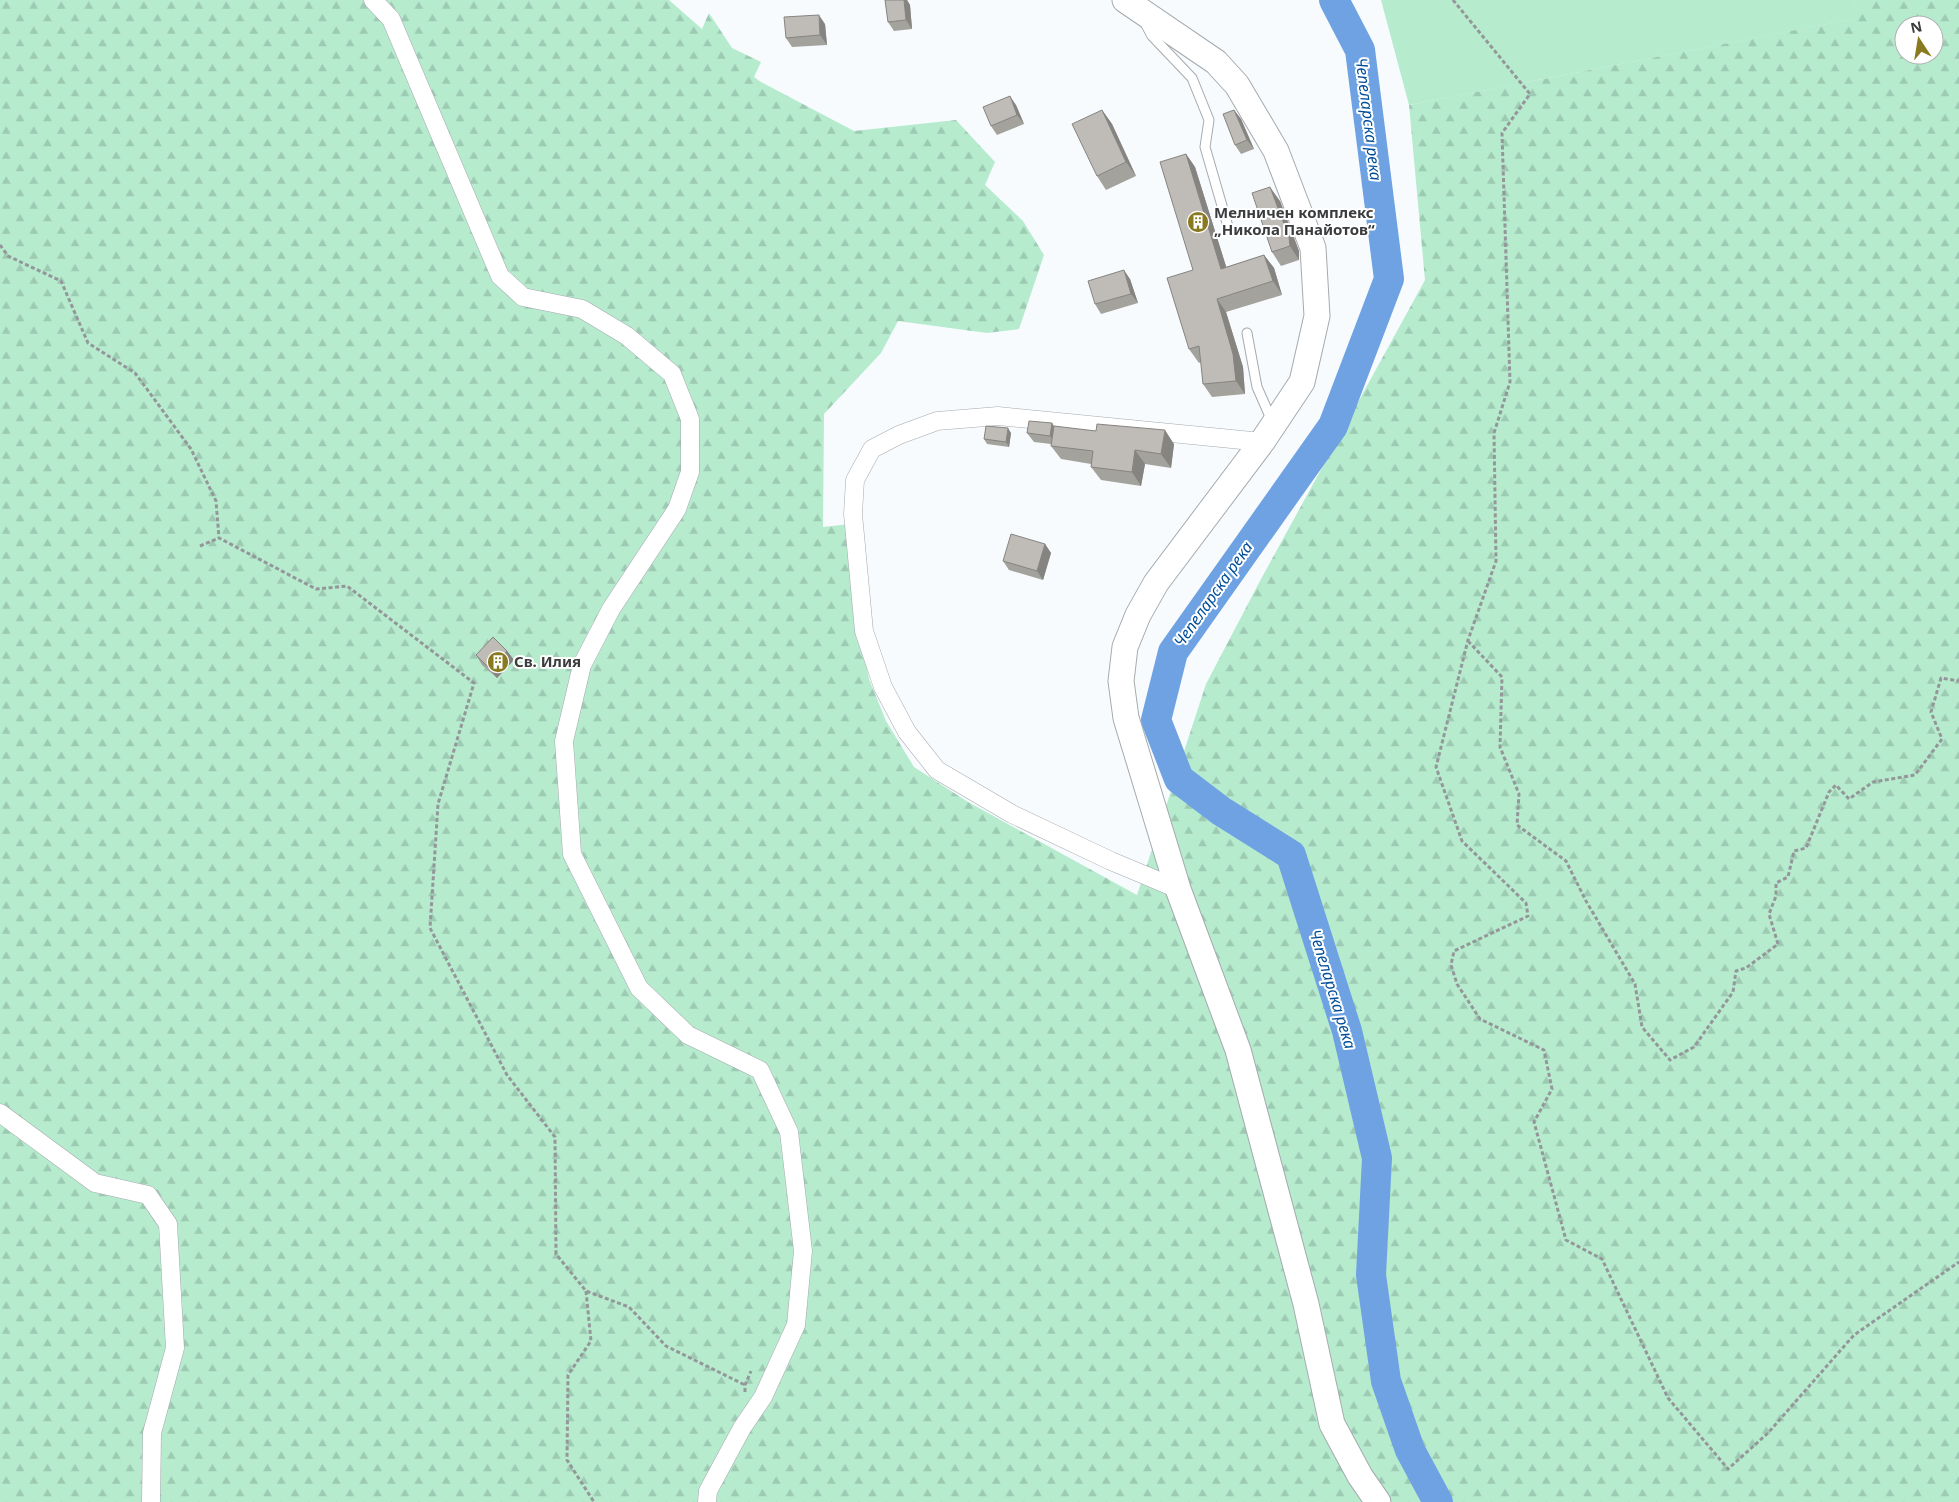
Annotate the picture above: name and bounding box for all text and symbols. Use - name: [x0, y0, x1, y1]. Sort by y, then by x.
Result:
- north arrow: [1894, 15, 1944, 65]
- text: N: [1909, 16, 1924, 37]
- water label: Чепеларска река: [1351, 56, 1387, 182]
- place label: Мелничен комплекс „Никола Панайотов“: [1214, 202, 1375, 239]
- building icon: Мелничен комплекс „Никола Панайотов“: [1186, 210, 1210, 234]
- water label: Чепеларска река: [1168, 537, 1258, 651]
- building icon: Св. Илия: [486, 650, 510, 674]
- place label: Св. Илия: [514, 651, 581, 671]
- water label: Чепеларска река: [1304, 926, 1362, 1052]

